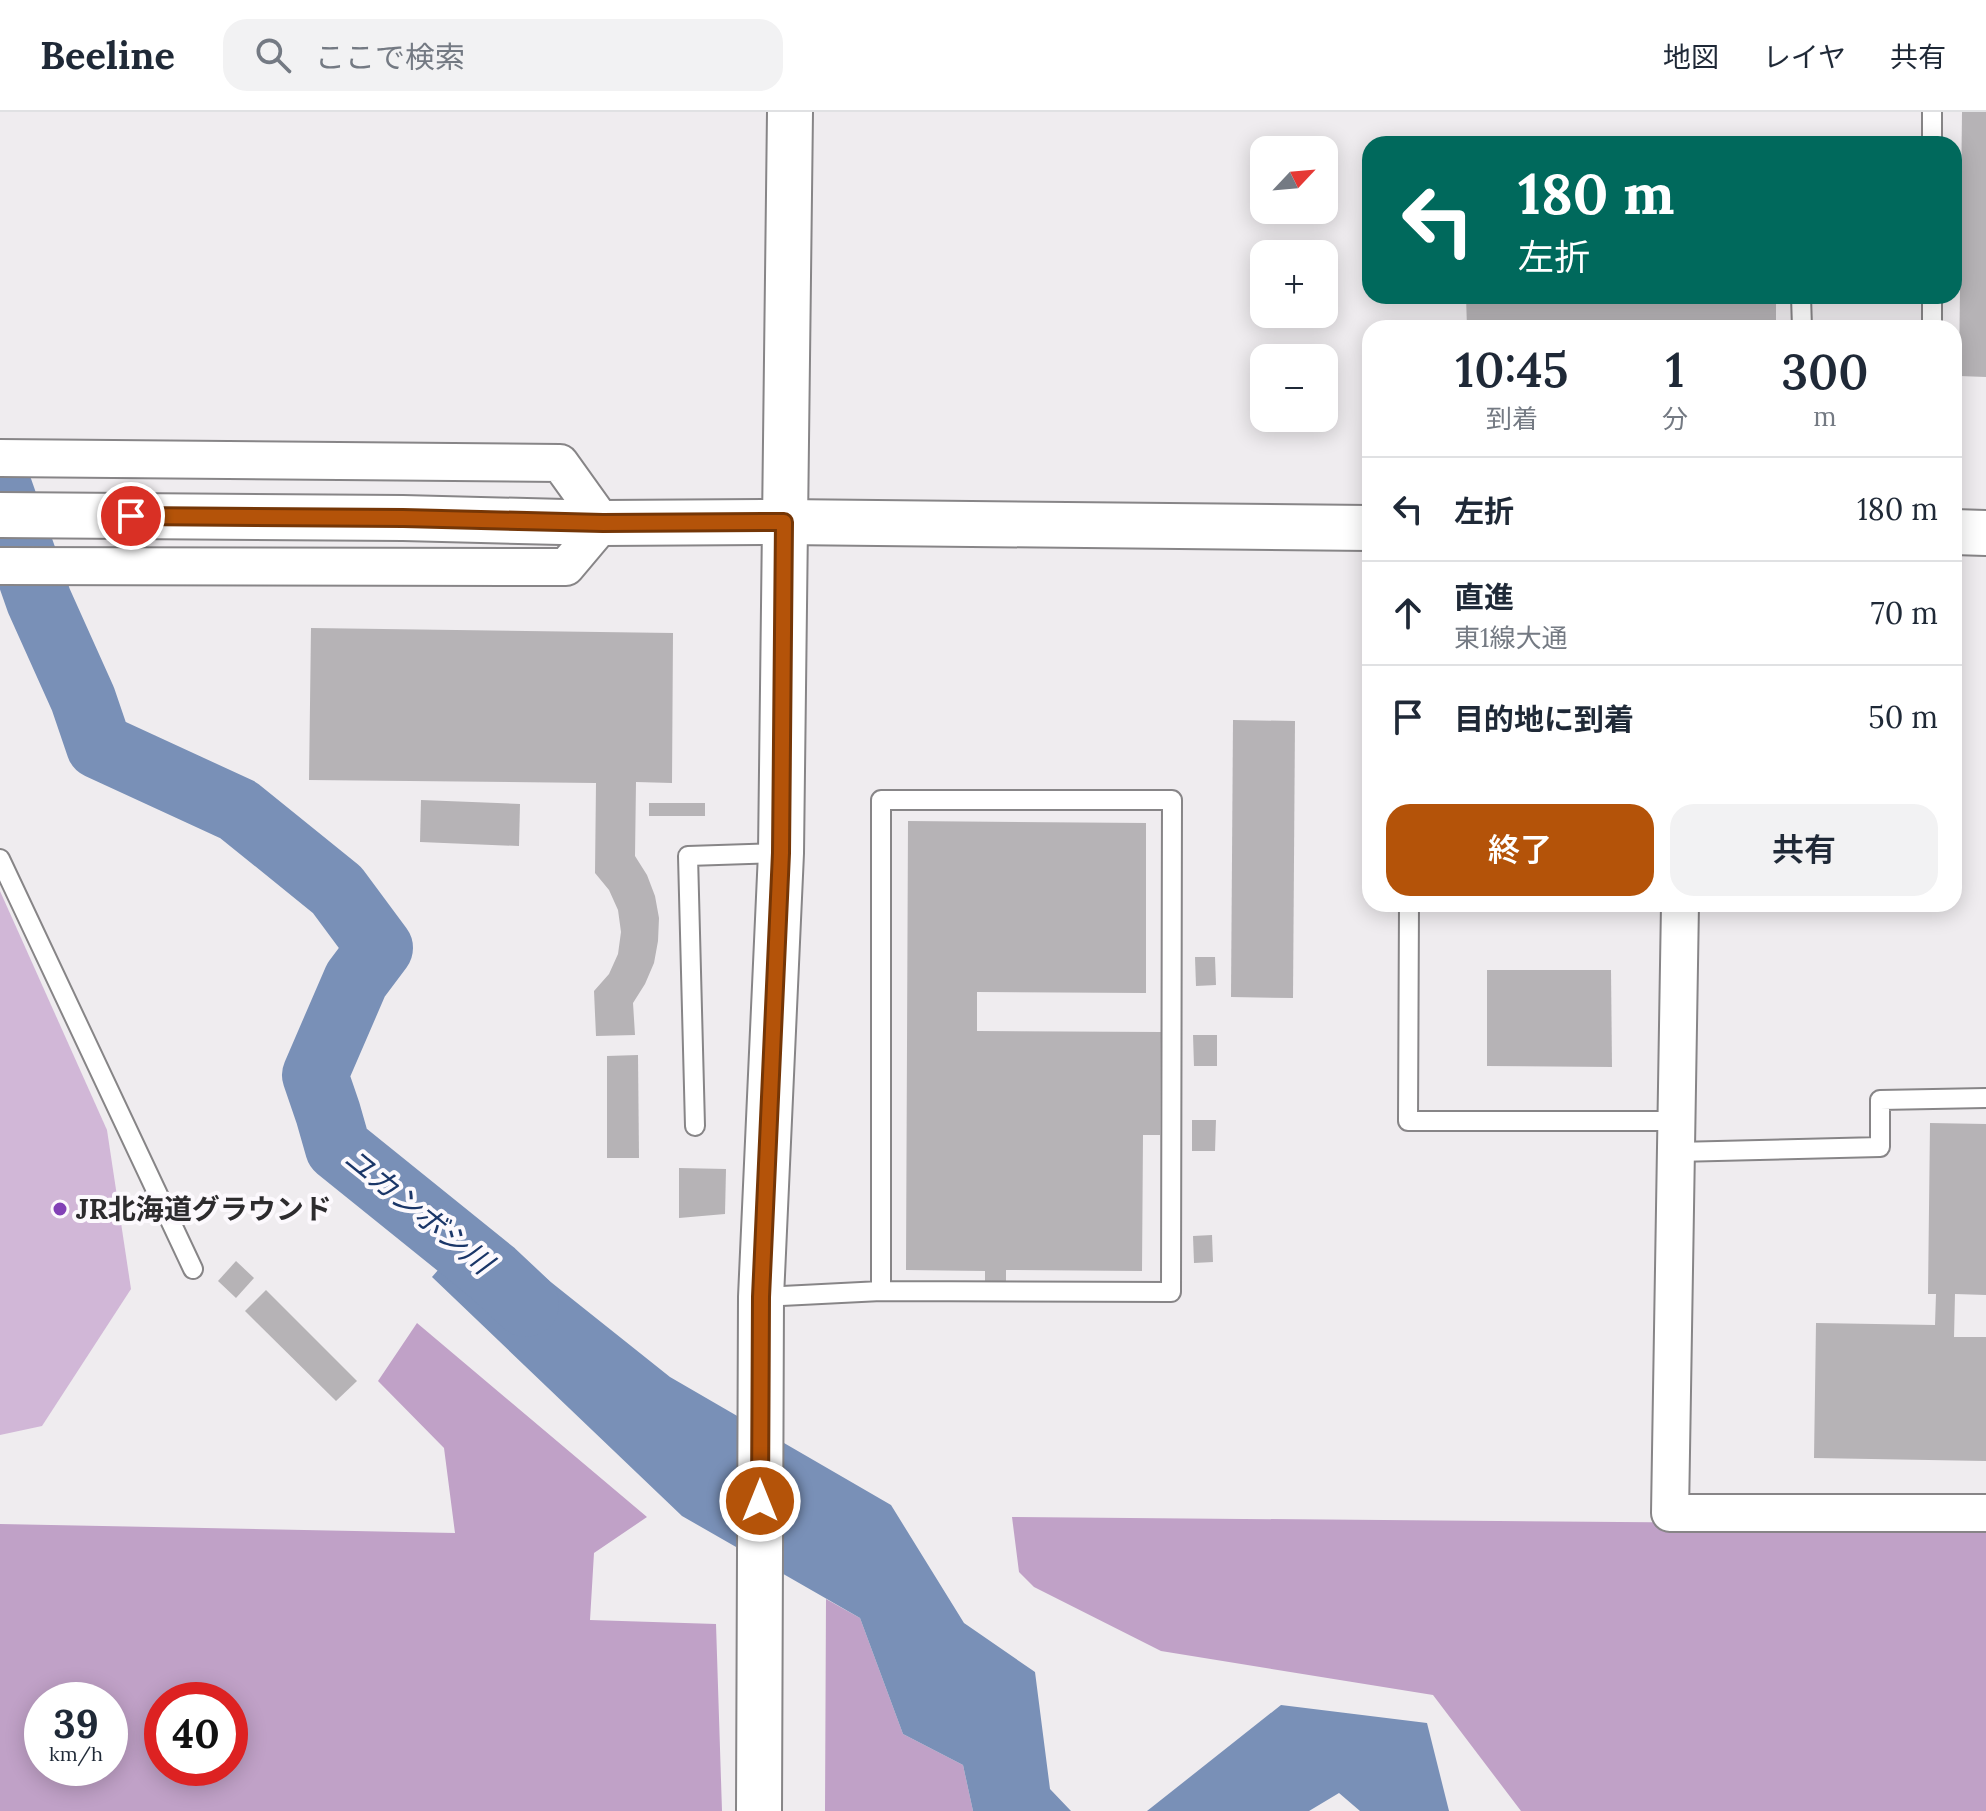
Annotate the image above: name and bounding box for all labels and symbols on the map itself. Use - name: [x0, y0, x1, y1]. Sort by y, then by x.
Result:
- north arrow: [1250, 136, 1338, 224]
- pin: [97, 482, 165, 550]
- water label: ユカンボシ川: [337, 1139, 503, 1284]
- place label: JR北海道グラウンド: [76, 1191, 332, 1227]
- marker: JR北海道グラウンド: [51, 1200, 69, 1218]
- position arrow: [718, 1459, 802, 1543]
- speed limit sign: 40: [144, 1682, 248, 1786]

